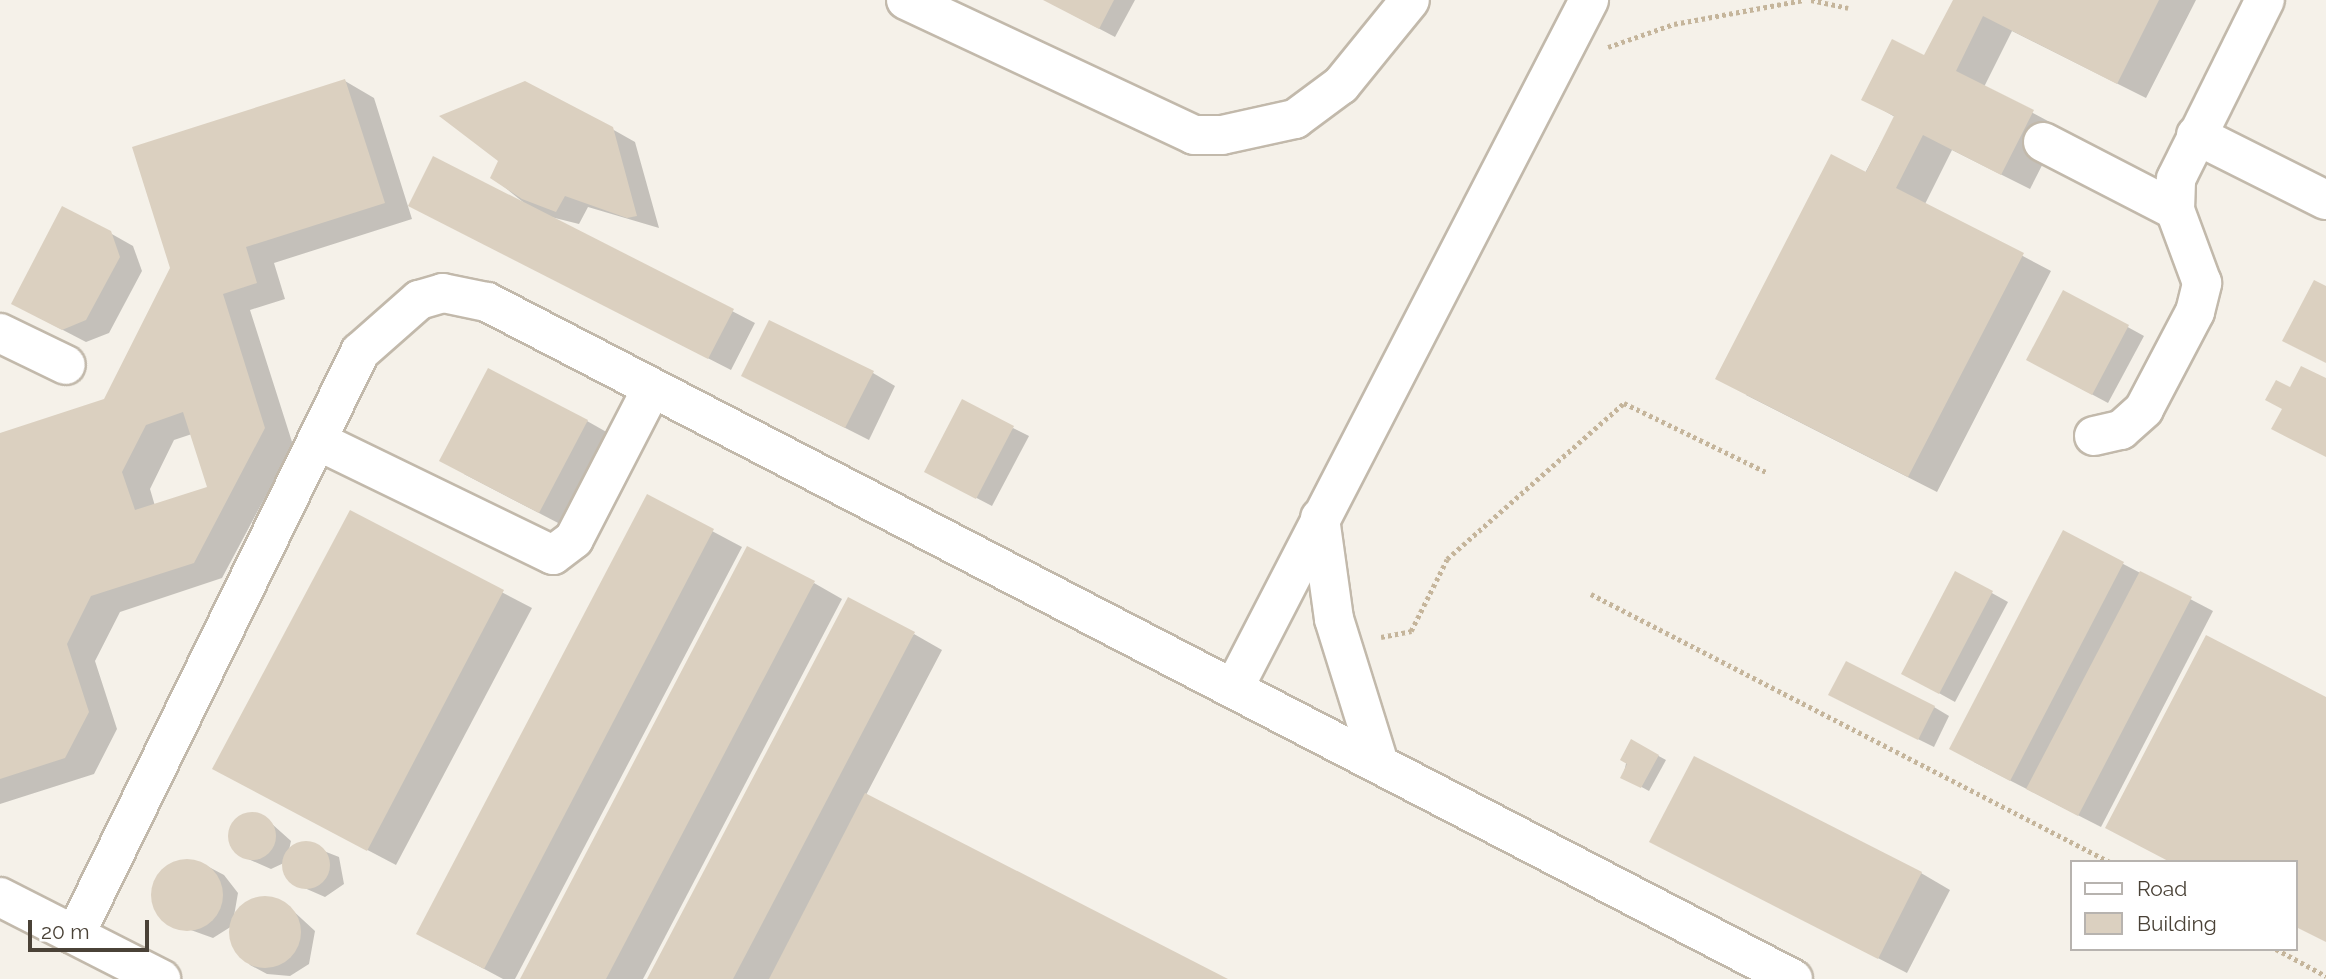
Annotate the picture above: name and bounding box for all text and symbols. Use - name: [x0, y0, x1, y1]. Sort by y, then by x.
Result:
- legend: [2070, 860, 2298, 951]
- text: Road: [2137, 876, 2187, 901]
- scale bar: [32, 906, 152, 950]
- text: Building: [2137, 911, 2217, 936]
- text: 20 m: [41, 919, 89, 944]

